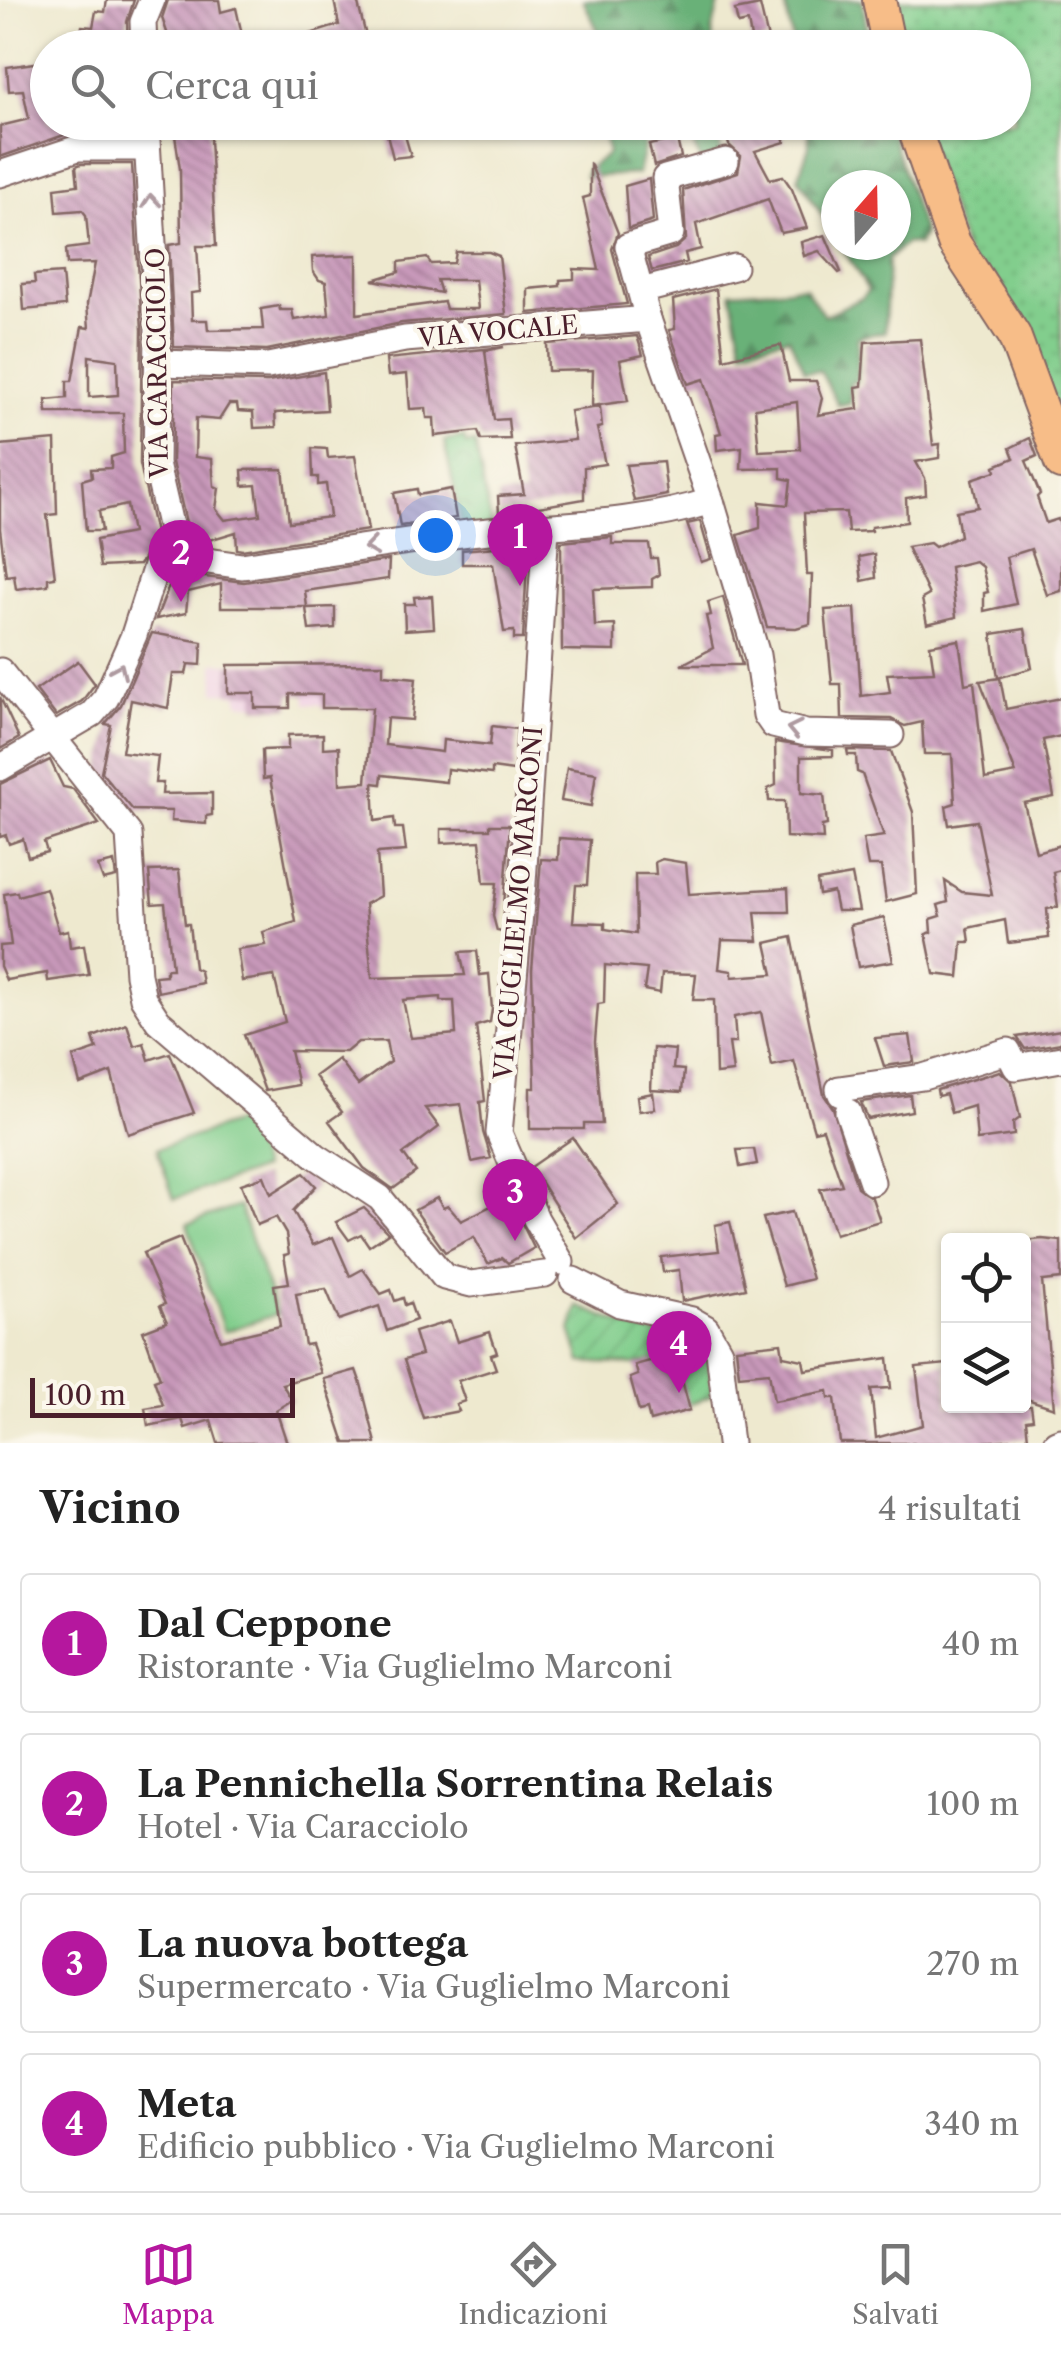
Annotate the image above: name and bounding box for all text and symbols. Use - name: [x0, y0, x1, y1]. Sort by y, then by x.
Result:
- search box: [30, 30, 1031, 140]
- icon: search: [65, 58, 120, 113]
- text: Cerca qui: [145, 62, 319, 109]
- north arrow: [821, 170, 911, 260]
- one-way arrow: [140, 193, 162, 209]
- street label: VIA CARACCIOLO: [140, 247, 175, 480]
- street label: VIA VOCALE: [416, 309, 579, 354]
- pin: 1: [488, 504, 552, 586]
- your location: [410, 510, 461, 561]
- pin: 2: [148, 520, 214, 602]
- one-way arrow: [362, 536, 379, 557]
- one-way arrow: [107, 662, 127, 680]
- one-way arrow: [786, 720, 803, 741]
- street label: VIA GUGLIELMO MARCONI: [488, 725, 549, 1082]
- pin: 3: [482, 1158, 548, 1241]
- map controls: [941, 1233, 1031, 1413]
- button: locate: [941, 1233, 1031, 1323]
- pin: 4: [646, 1310, 712, 1393]
- button: layers: [941, 1323, 1031, 1413]
- scale bar: [30, 1373, 295, 1418]
- text: 100 m: [45, 1378, 126, 1412]
- text: Vicino: [40, 1482, 181, 1534]
- text: 4 risultati: [878, 1489, 1021, 1528]
- text: Dal Ceppone: [137, 1600, 392, 1647]
- text: 1: [67, 1624, 82, 1663]
- text: 40 m: [942, 1624, 1019, 1663]
- text: Ristorante · Via Guglielmo Marconi: [137, 1647, 672, 1686]
- text: La Pennichella Sorrentina Relais: [137, 1760, 773, 1807]
- text: 2: [65, 1784, 84, 1823]
- text: 100 m: [927, 1784, 1019, 1823]
- text: Hotel · Via Caracciolo: [137, 1807, 469, 1846]
- text: La nuova bottega: [137, 1920, 468, 1967]
- text: 3: [65, 1944, 84, 1983]
- text: 270 m: [926, 1944, 1019, 1983]
- text: Supermercato · Via Guglielmo Marconi: [137, 1967, 730, 2006]
- text: Meta: [137, 2080, 236, 2127]
- text: 4: [65, 2104, 84, 2143]
- text: 340 m: [924, 2104, 1019, 2143]
- text: Edificio pubblico · Via Guglielmo Marconi: [137, 2127, 775, 2166]
- tab: Mappa: [122, 2237, 214, 2331]
- tab: Indicazioni: [458, 2237, 608, 2331]
- tab: Salvati: [852, 2237, 939, 2331]

